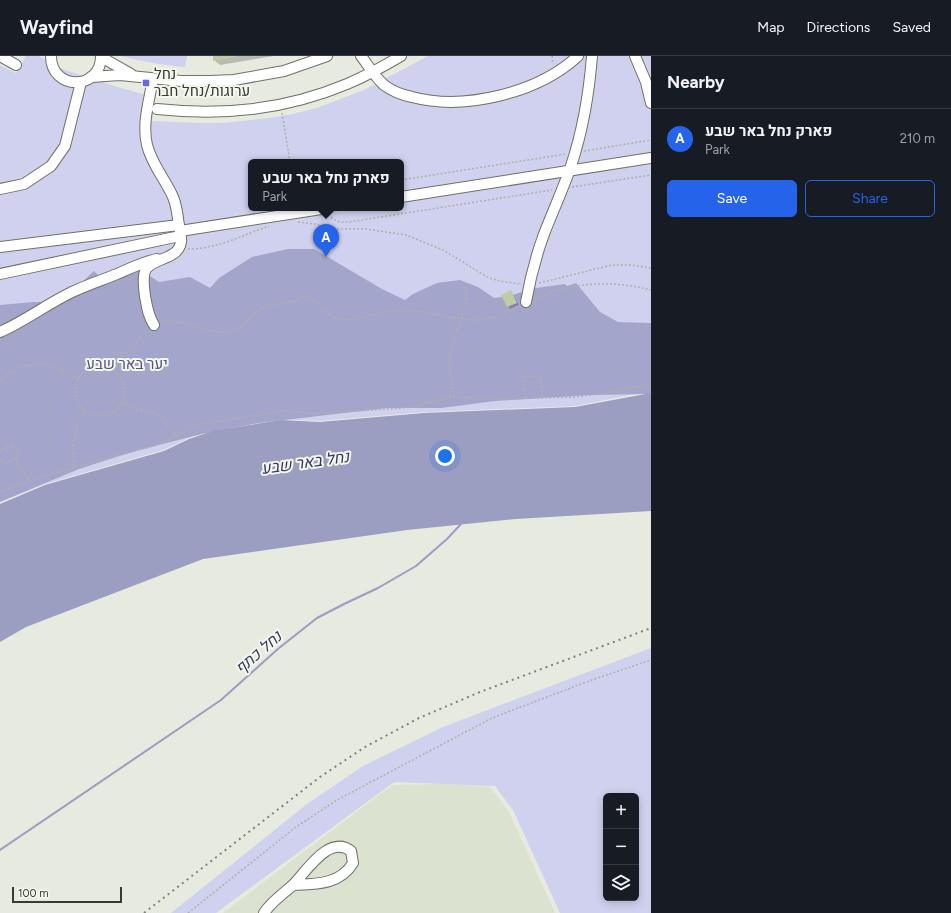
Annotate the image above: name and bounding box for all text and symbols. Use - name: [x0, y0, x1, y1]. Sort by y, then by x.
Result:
- text: Wayfind: [20, 16, 93, 39]
- text: Map: [757, 19, 785, 36]
- text: Directions: [807, 19, 870, 36]
- text: Saved: [892, 19, 931, 36]
- place label: נחל ערוגות/נחל חבר: [154, 65, 250, 100]
- text: Nearby: [667, 72, 725, 92]
- marker: נחל ערוגות/נחל חבר: [141, 78, 151, 88]
- text: פארק נחל באר שבע: [705, 122, 832, 140]
- text: A: [675, 131, 685, 146]
- text: 210 m: [900, 131, 935, 146]
- text: Park: [705, 142, 730, 157]
- popup: [248, 159, 404, 211]
- text: פארק נחל באר שבע: [262, 169, 390, 187]
- button: Save: [667, 180, 797, 217]
- button: Share: [805, 180, 935, 217]
- text: Park: [262, 189, 287, 204]
- pin: A: [313, 224, 339, 257]
- park label: יער באר שבע: [86, 355, 168, 373]
- your location: [435, 446, 455, 466]
- water label: נחל באר שבע: [260, 447, 351, 478]
- water label: נחל כתף: [231, 626, 287, 678]
- map controls: [603, 793, 639, 901]
- button: +: [603, 793, 639, 829]
- button: −: [603, 829, 639, 865]
- button: layers: [603, 865, 639, 901]
- scale bar: [12, 885, 122, 904]
- text: 100 m: [18, 887, 49, 900]

